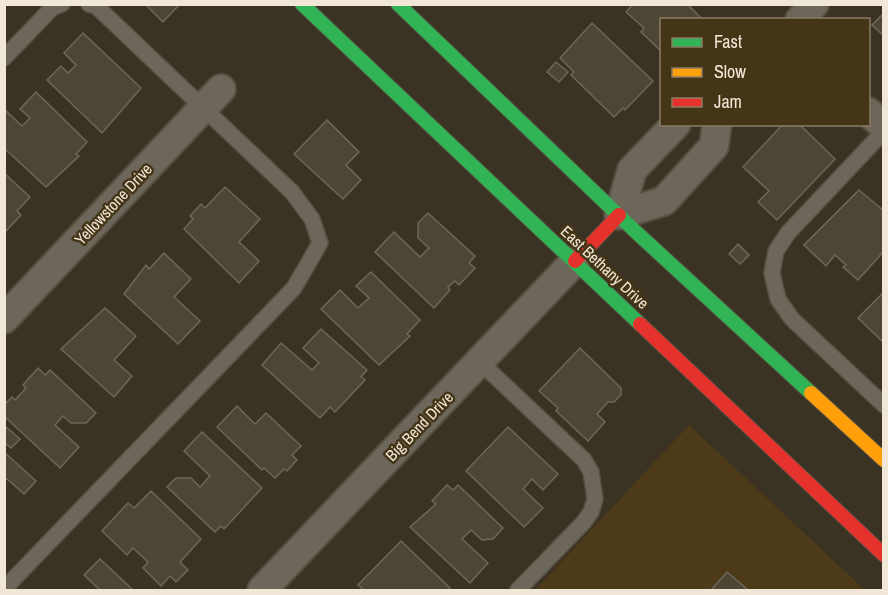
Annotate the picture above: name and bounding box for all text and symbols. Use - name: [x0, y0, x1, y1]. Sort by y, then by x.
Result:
- legend: [660, 18, 870, 126]
- text: Fast: [714, 29, 742, 54]
- text: Slow: [714, 59, 746, 84]
- text: Jam: [714, 89, 742, 114]
- street label: Yellowstone Drive: [69, 158, 157, 250]
- street label: East Bethany Drive: [556, 220, 654, 314]
- street label: Big Bend Drive: [380, 386, 458, 466]

